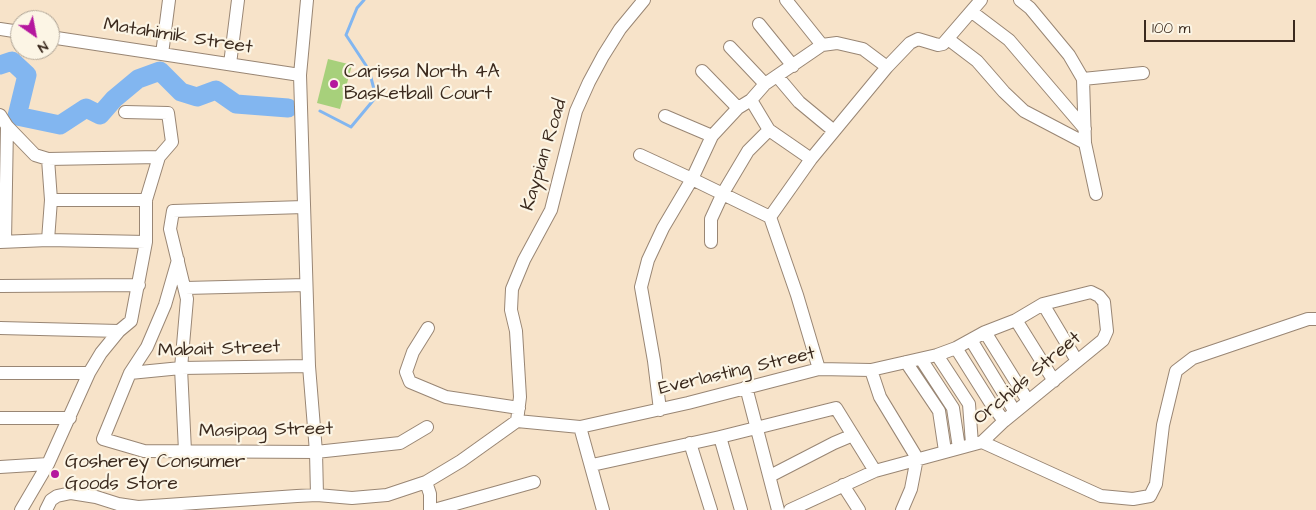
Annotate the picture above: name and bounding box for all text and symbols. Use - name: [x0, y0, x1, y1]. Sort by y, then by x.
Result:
- north arrow: [10, 10, 60, 60]
- scale bar: [1146, 10, 1297, 42]
- street label: Matahimik Street: [102, 14, 254, 60]
- text: 100 m: [1152, 18, 1191, 39]
- text: N: [33, 36, 52, 58]
- place label: Carissa North 4A Basketball Court: [344, 62, 500, 106]
- marker: Carissa North 4A Basketball Court: [328, 78, 340, 90]
- street label: Kaypian Road: [517, 96, 573, 214]
- street label: Orchids Street: [970, 328, 1086, 430]
- street label: Mabait Street: [157, 336, 281, 364]
- street label: Everlasting Street: [656, 343, 818, 401]
- street label: Masipag Street: [199, 418, 333, 444]
- place label: Gosherey Consumer Goods Store: [65, 452, 245, 496]
- marker: Gosherey Consumer Goods Store: [49, 468, 61, 480]

